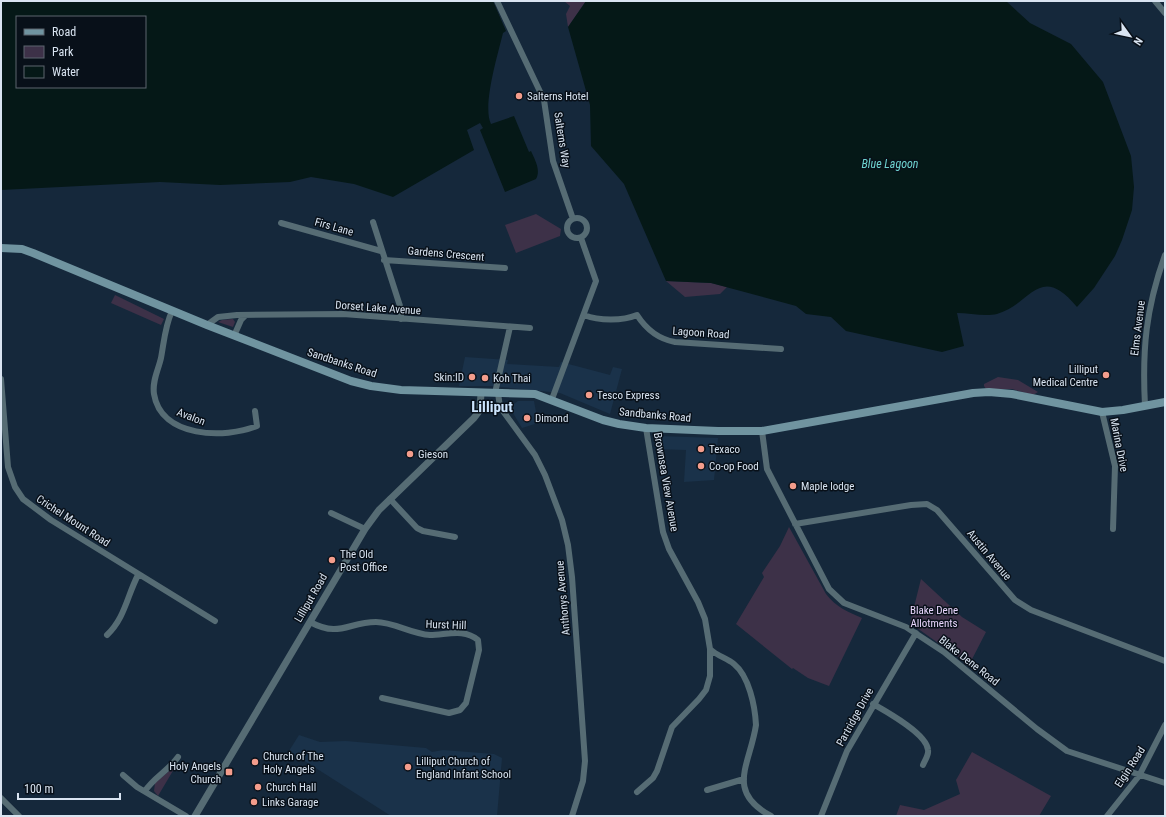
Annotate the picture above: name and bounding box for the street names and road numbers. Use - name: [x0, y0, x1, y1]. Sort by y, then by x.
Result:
- street label: Salterns Way: [551, 111, 573, 169]
- street label: Firs Lane: [313, 215, 355, 239]
- street label: Gardens Crescent: [407, 244, 485, 264]
- street label: Dorset Lake Avenue: [335, 299, 421, 317]
- street label: Elms Avenue: [1128, 300, 1148, 356]
- street label: Lagoon Road: [672, 325, 730, 341]
- street label: Sandbanks Road: [306, 346, 378, 380]
- street label: Sandbanks Road: [618, 405, 692, 425]
- street label: Avalon: [175, 406, 207, 428]
- street label: Marina Drive: [1107, 417, 1131, 473]
- street label: Brownsea View Avenue: [651, 431, 681, 533]
- street label: Crichel Mount Road: [34, 492, 112, 550]
- street label: Austin Avenue: [964, 527, 1014, 583]
- street label: Anthonys Avenue: [553, 560, 573, 636]
- street label: Lilliput Road: [292, 571, 330, 625]
- street label: Hurst Hill: [425, 618, 467, 632]
- street label: Blake Dene Road: [936, 633, 1002, 689]
- street label: Partridge Drive: [834, 686, 876, 748]
- street label: Elgin Road: [1112, 744, 1148, 790]

